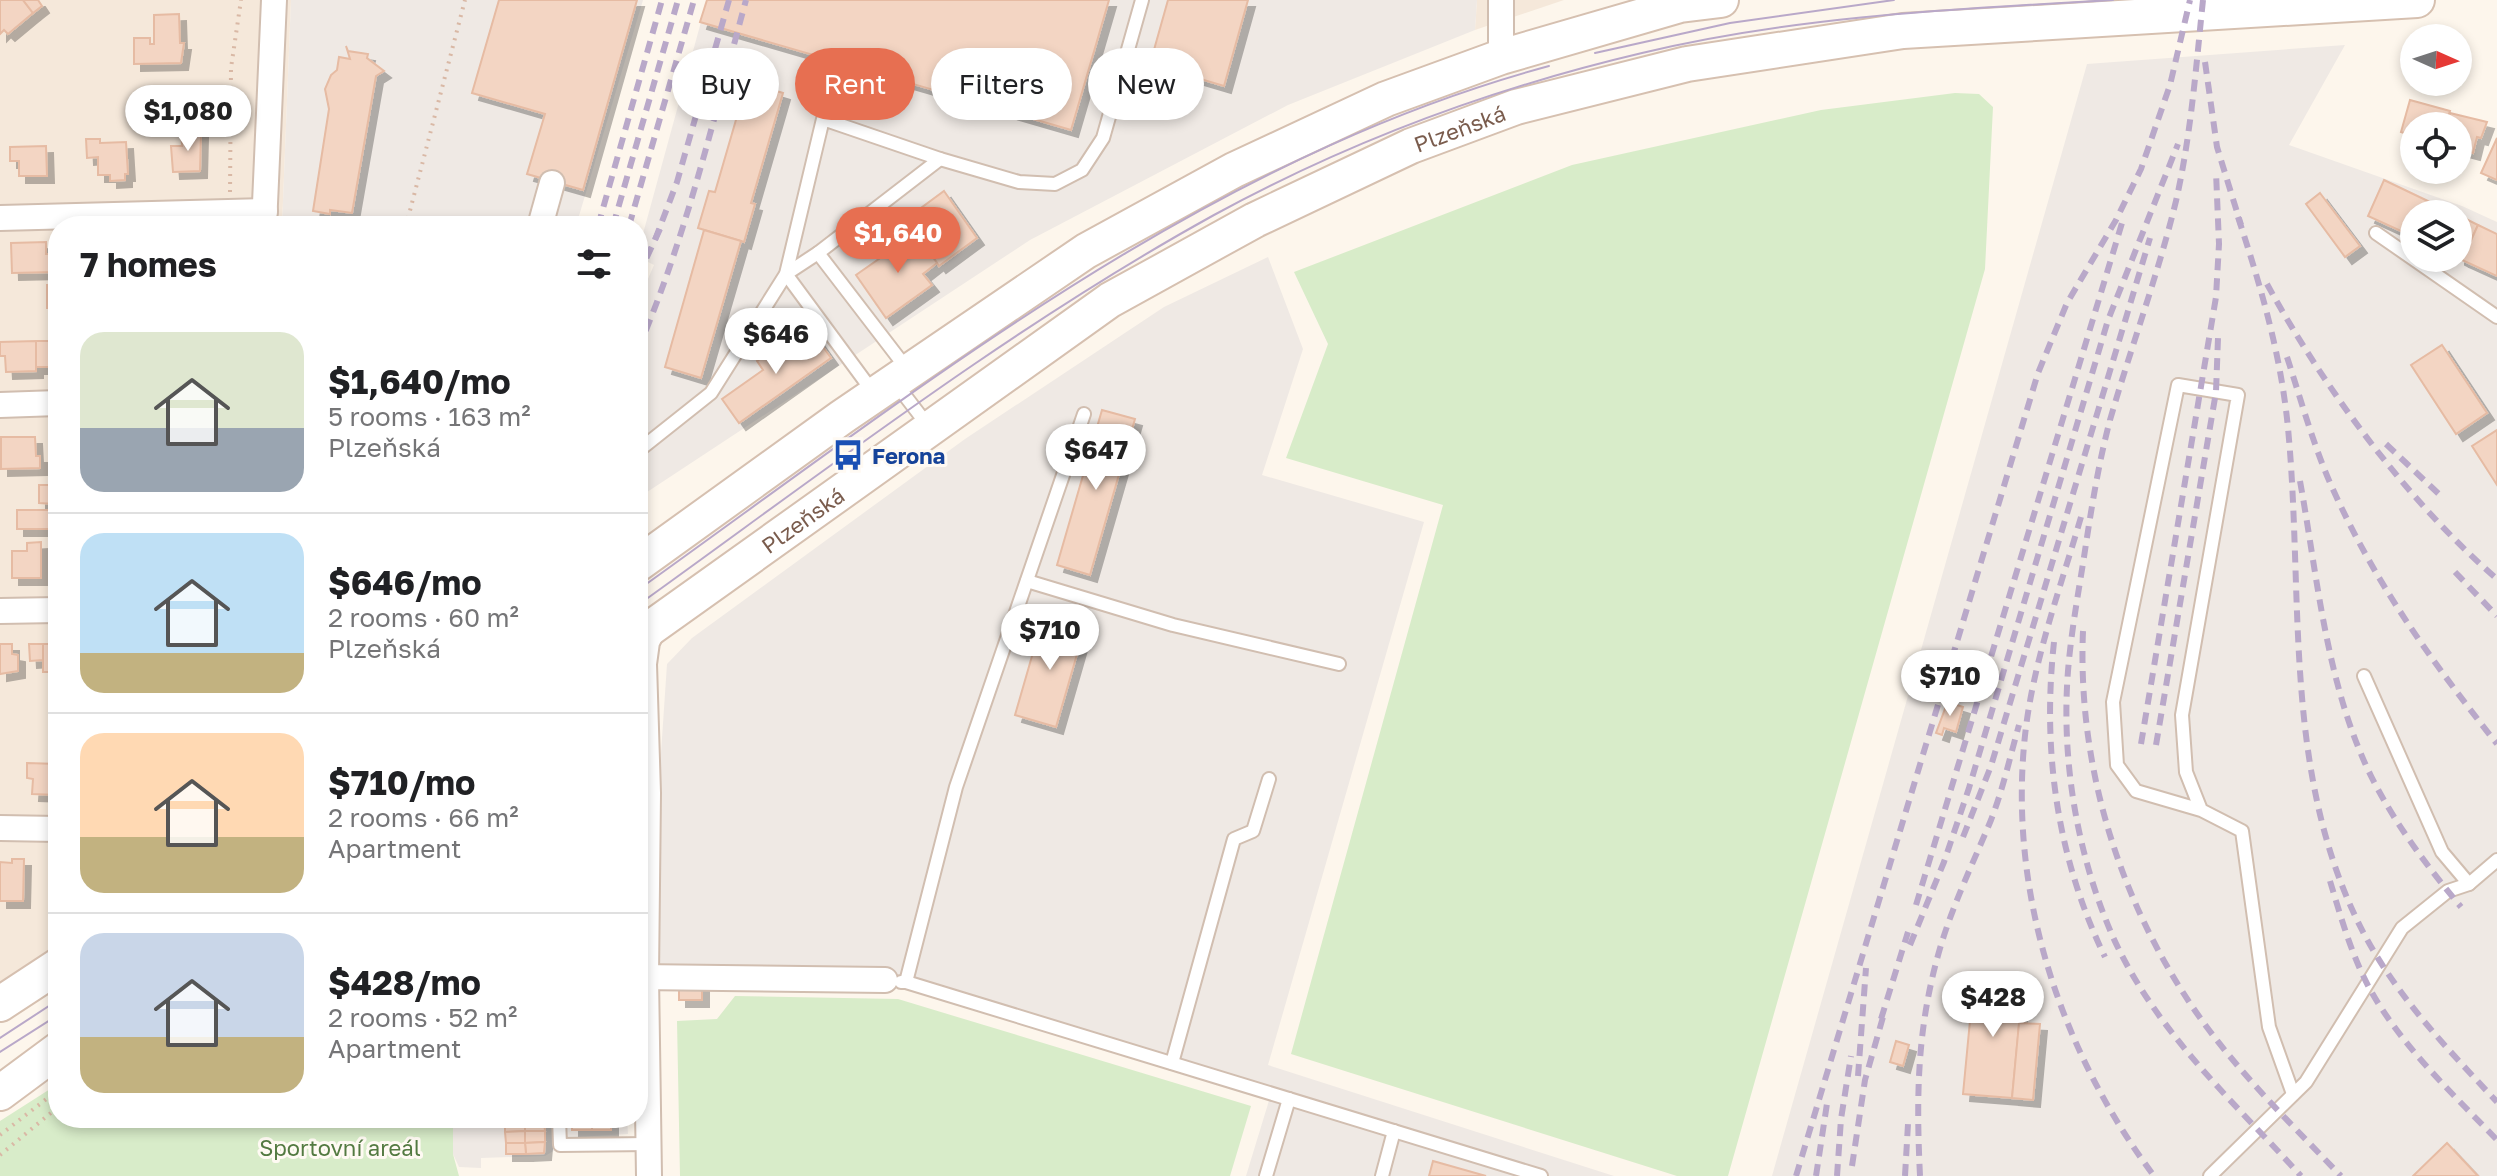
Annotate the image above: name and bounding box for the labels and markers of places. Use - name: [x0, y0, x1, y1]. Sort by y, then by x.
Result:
- pin: $1,080: [123, 85, 253, 153]
- pin: $1,640: [833, 207, 963, 275]
- pin: $646: [729, 308, 823, 376]
- pin: $647: [1049, 424, 1143, 492]
- bus stop icon: Ferona: [831, 438, 865, 472]
- place label: Ferona: [872, 442, 945, 469]
- pin: $710: [1003, 604, 1097, 672]
- pin: $710: [1903, 650, 1997, 718]
- pin: $428: [1946, 971, 2040, 1039]

